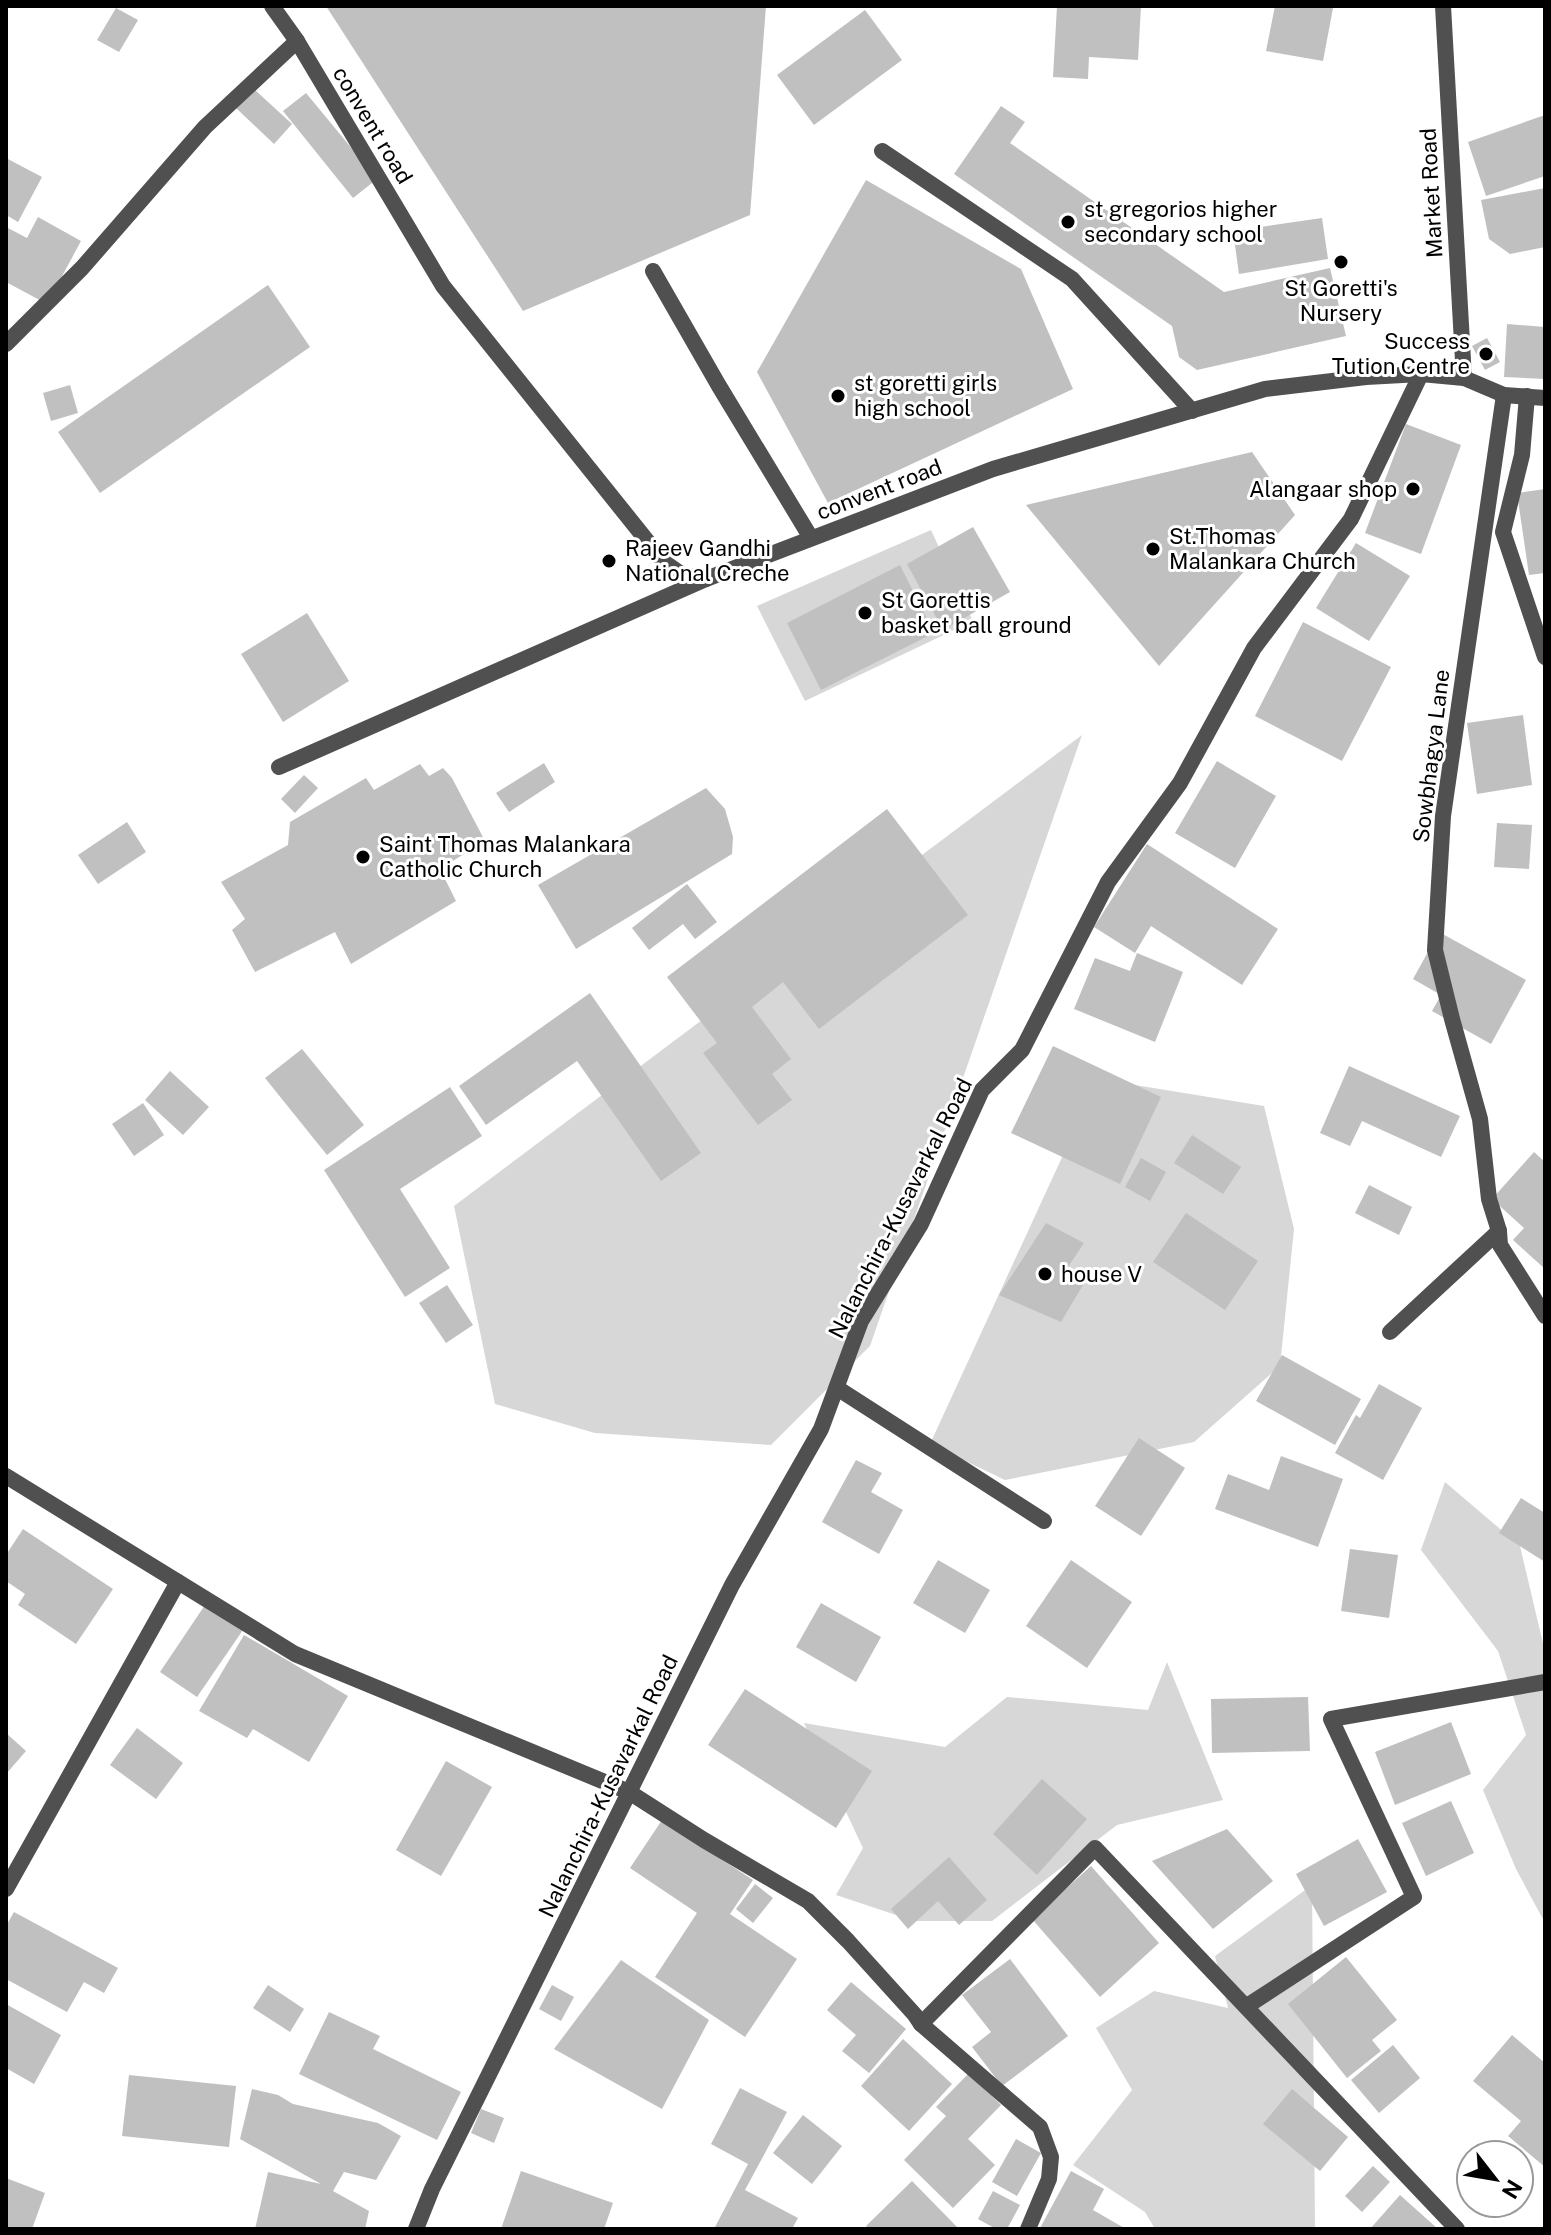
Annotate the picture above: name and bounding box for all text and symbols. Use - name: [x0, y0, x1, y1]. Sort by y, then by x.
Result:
- street label: convent road: [328, 62, 418, 188]
- street label: Market Road: [1415, 127, 1447, 259]
- place label: st gregorios higher secondary school: [1084, 196, 1277, 247]
- marker: st gregorios higher secondary school: [1059, 213, 1077, 231]
- marker: St Goretti's Nursery: [1332, 253, 1350, 271]
- place label: St Goretti's Nursery: [1284, 275, 1398, 326]
- place label: Success Tution Centre: [1332, 328, 1470, 379]
- marker: Success Tution Centre: [1477, 345, 1495, 363]
- place label: st goretti girls high school: [854, 370, 997, 421]
- marker: st goretti girls high school: [829, 387, 847, 405]
- street label: convent road: [813, 453, 945, 525]
- place label: Alangaar shop: [1249, 476, 1397, 502]
- marker: Alangaar shop: [1404, 480, 1422, 498]
- place label: St.Thomas Malankara Church: [1169, 523, 1356, 574]
- place label: Rajeev Gandhi National Creche: [625, 535, 789, 586]
- marker: St.Thomas Malankara Church: [1144, 540, 1162, 558]
- marker: Rajeev Gandhi National Creche: [600, 552, 618, 570]
- place label: St Gorettis basket ball ground: [881, 587, 1072, 638]
- marker: St Gorettis basket ball ground: [856, 604, 874, 622]
- street label: Sowbhagya Lane: [1407, 668, 1455, 844]
- place label: Saint Thomas Malankara Catholic Church: [379, 831, 631, 882]
- marker: Saint Thomas Malankara Catholic Church: [354, 848, 372, 866]
- street label: Nalanchira-Kusavarkal Road: [823, 1073, 977, 1343]
- place label: house V: [1061, 1261, 1142, 1287]
- marker: house V: [1036, 1265, 1054, 1283]
- street label: Nalanchira-Kusavarkal Road: [533, 1650, 683, 1922]
- north arrow: [1455, 2139, 1535, 2219]
- text: N: [1497, 2175, 1528, 2203]

